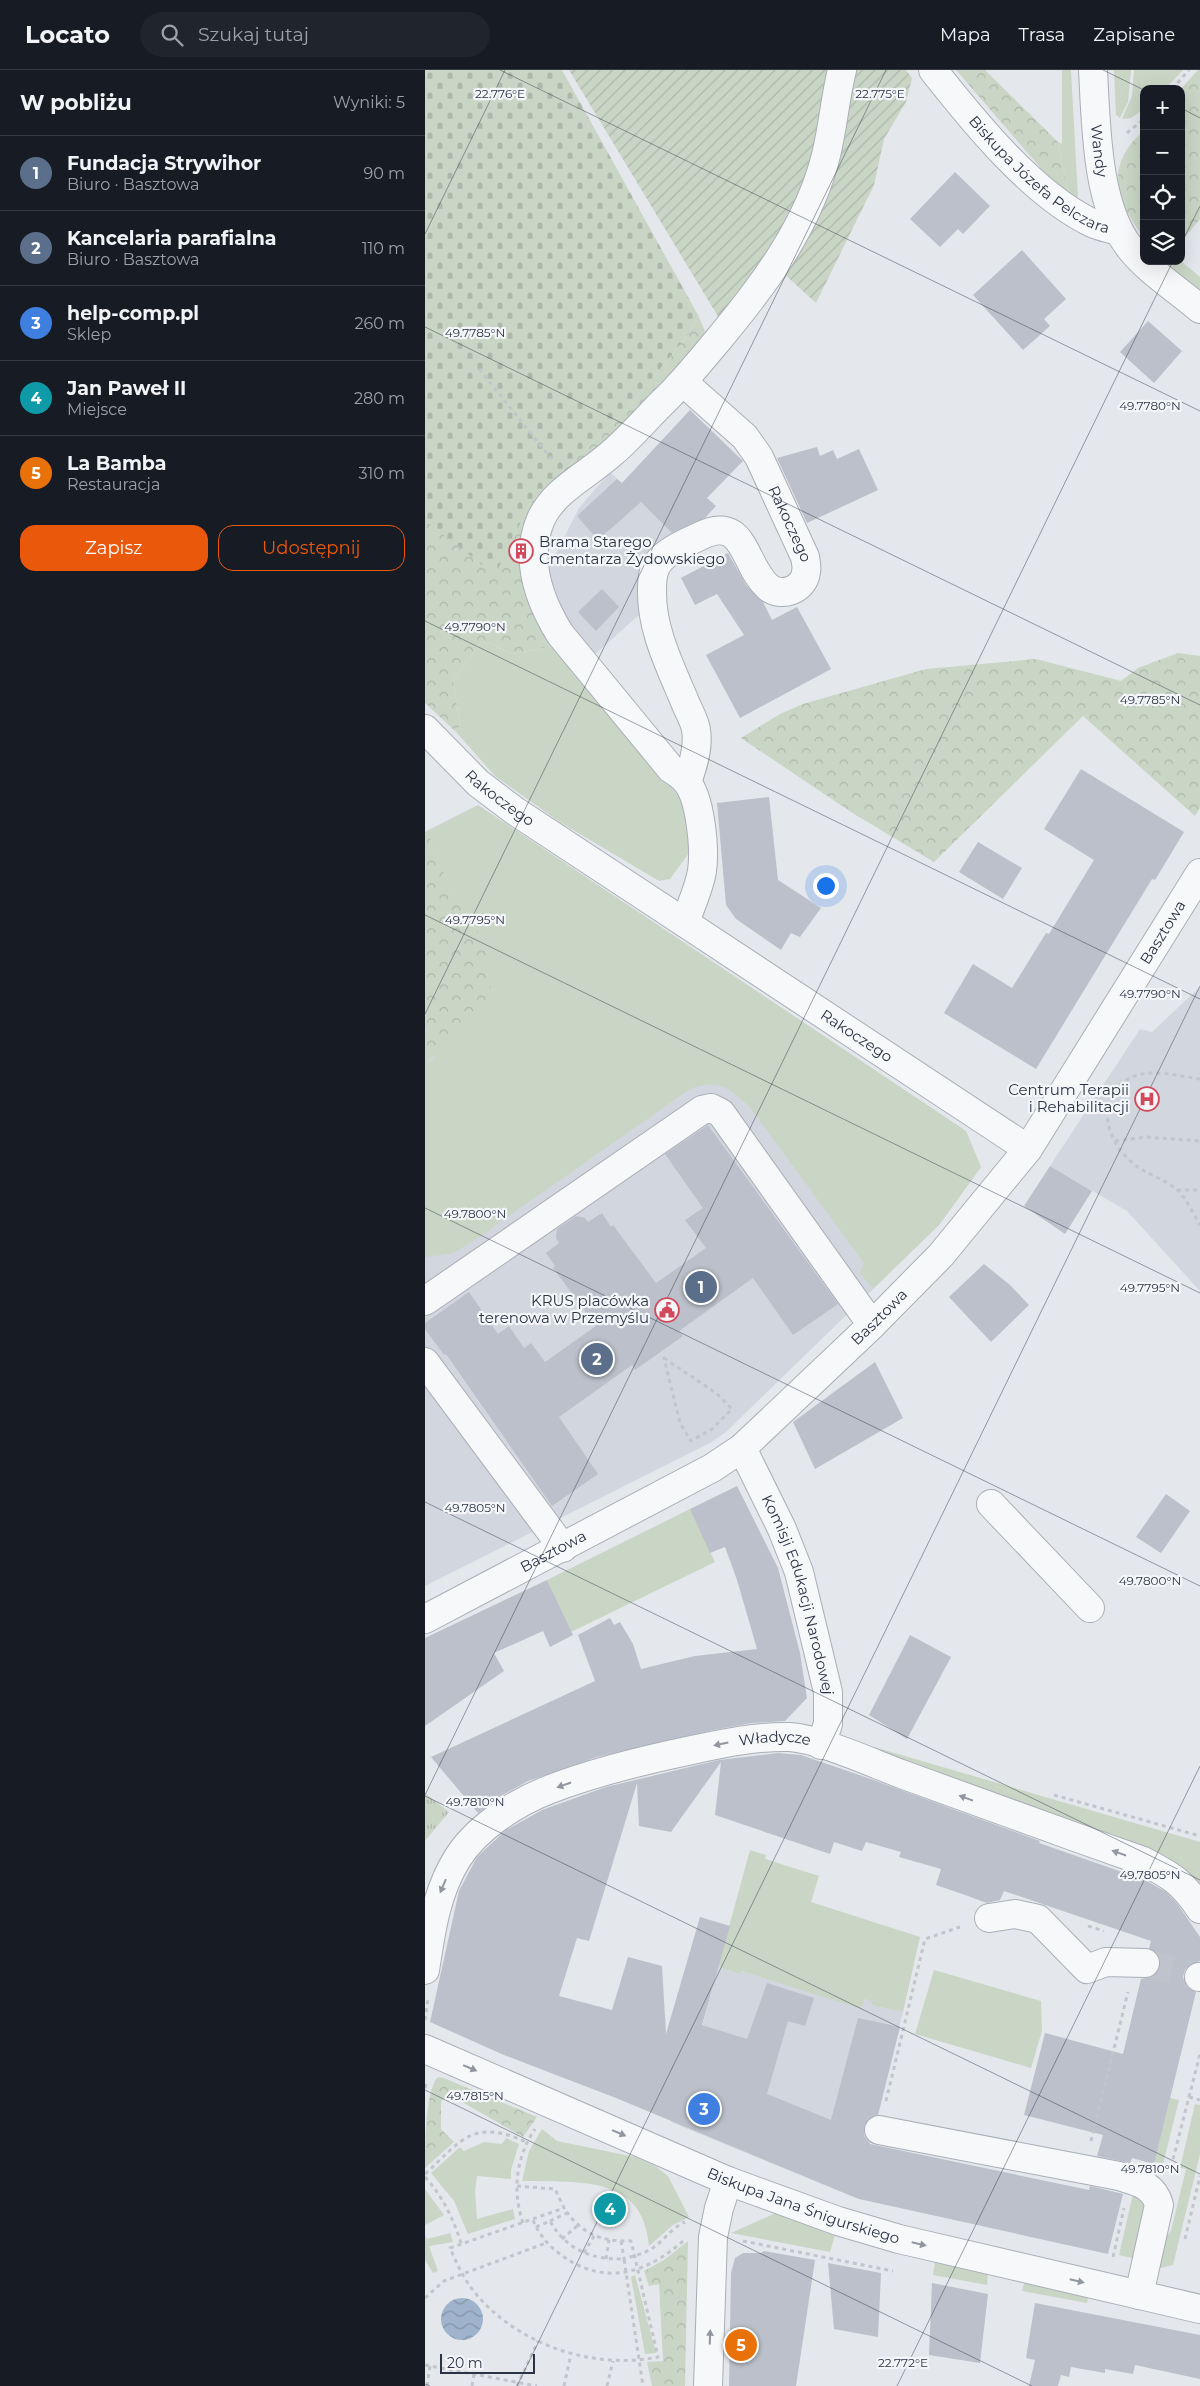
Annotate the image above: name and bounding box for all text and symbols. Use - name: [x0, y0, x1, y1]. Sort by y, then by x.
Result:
- search box: [140, 12, 490, 57]
- text: Locato: [25, 20, 110, 49]
- icon: search: [158, 21, 186, 49]
- text: Szukaj tutaj: [198, 23, 309, 46]
- text: Mapa: [940, 24, 991, 46]
- text: Trasa: [1019, 24, 1065, 46]
- text: Zapisane: [1093, 24, 1175, 46]
- map controls: [1140, 85, 1185, 265]
- button: +: [1140, 85, 1185, 130]
- text: 22.776°E: [475, 86, 525, 101]
- text: 22.775°E: [855, 86, 905, 101]
- text: W pobliżu: [20, 90, 132, 115]
- text: Wyniki: 5: [333, 93, 405, 112]
- street label: Biskupa Józefa Pelczara: [965, 111, 1111, 237]
- street label: Wandy: [1087, 123, 1112, 180]
- button: −: [1140, 130, 1185, 175]
- text: Fundacja Strywihor: [67, 152, 261, 175]
- text: 1: [33, 164, 39, 183]
- text: 90 m: [363, 164, 405, 183]
- text: Biuro · Basztowa: [67, 175, 199, 194]
- button: locate: [1140, 175, 1185, 220]
- button: layers: [1140, 220, 1185, 265]
- text: Kancelaria parafialna: [67, 227, 277, 250]
- text: 2: [31, 239, 41, 258]
- text: 110 m: [362, 239, 405, 258]
- text: Biuro · Basztowa: [67, 250, 199, 269]
- text: help-comp.pl: [67, 302, 199, 325]
- text: 3: [31, 314, 41, 333]
- text: 260 m: [354, 314, 405, 333]
- text: Sklep: [67, 325, 111, 344]
- text: 49.7785°N: [445, 325, 505, 340]
- text: Jan Paweł II: [67, 377, 186, 400]
- text: 4: [30, 389, 42, 408]
- text: 280 m: [354, 389, 405, 408]
- text: 49.7780°N: [1119, 398, 1181, 413]
- text: Miejsce: [67, 400, 127, 419]
- text: La Bamba: [67, 452, 167, 475]
- text: 5: [31, 464, 41, 483]
- text: 310 m: [358, 464, 405, 483]
- text: Restauracja: [67, 475, 160, 494]
- street label: Rakoczego: [764, 482, 816, 563]
- button: Zapisz: [20, 525, 208, 571]
- button: Udostępnij: [218, 525, 405, 571]
- place label: Brama Starego Cmentarza Żydowskiego: [539, 532, 725, 568]
- building icon: Brama Starego Cmentarza Żydowskiego: [508, 538, 534, 564]
- text: 49.7790°N: [444, 619, 506, 634]
- text: 49.7785°N: [1120, 692, 1180, 707]
- street label: Rakoczego: [461, 765, 538, 830]
- your location: [813, 873, 839, 899]
- street label: Basztowa: [1135, 897, 1190, 968]
- text: 49.7795°N: [445, 912, 505, 927]
- text: 49.7790°N: [1119, 986, 1181, 1001]
- street label: Rakoczego: [817, 1005, 896, 1066]
- place label: Centrum Terapii i Rehabilitacji: [1008, 1080, 1129, 1116]
- hospital icon: Centrum Terapii i Rehabilitacji: [1134, 1086, 1160, 1112]
- text: 49.7800°N: [444, 1206, 506, 1221]
- pin: 1: [685, 1268, 717, 1306]
- text: 49.7795°N: [1120, 1280, 1180, 1295]
- street label: Basztowa: [847, 1285, 911, 1349]
- place label: KRUS placówka terenowa w Przemyślu: [479, 1291, 649, 1327]
- public building icon: KRUS placówka terenowa w Przemyślu: [654, 1297, 680, 1323]
- pin: 2: [581, 1340, 613, 1378]
- street label: Komisji Edukacji Narodowej: [758, 1491, 838, 1695]
- text: 49.7805°N: [444, 1500, 506, 1515]
- street label: Basztowa: [517, 1526, 589, 1576]
- text: 49.7800°N: [1119, 1573, 1181, 1588]
- street label: Władycze: [738, 1727, 813, 1750]
- one-way arrow: [712, 1740, 728, 1748]
- one-way arrow: [556, 1781, 571, 1789]
- text: 49.7810°N: [446, 1794, 505, 1809]
- one-way arrow: [959, 1794, 974, 1801]
- one-way arrow: [1111, 1849, 1126, 1857]
- text: 49.7805°N: [1119, 1867, 1181, 1882]
- one-way arrow: [439, 1879, 447, 1893]
- one-way arrow: [463, 2065, 477, 2073]
- text: 49.7815°N: [446, 2088, 504, 2103]
- pin: 3: [688, 2090, 720, 2128]
- one-way arrow: [612, 2130, 626, 2138]
- text: 49.7810°N: [1121, 2161, 1180, 2176]
- street label: Biskupa Jana Śnigurskiego: [704, 2163, 902, 2248]
- pin: 4: [594, 2190, 626, 2228]
- one-way arrow: [911, 2240, 926, 2248]
- one-way arrow: [1069, 2277, 1084, 2285]
- pin: 5: [725, 2326, 757, 2364]
- one-way arrow: [706, 2329, 714, 2345]
- scale bar: [440, 2351, 535, 2374]
- text: 20 m: [447, 2354, 483, 2372]
- text: 22.772°E: [878, 2355, 928, 2370]

